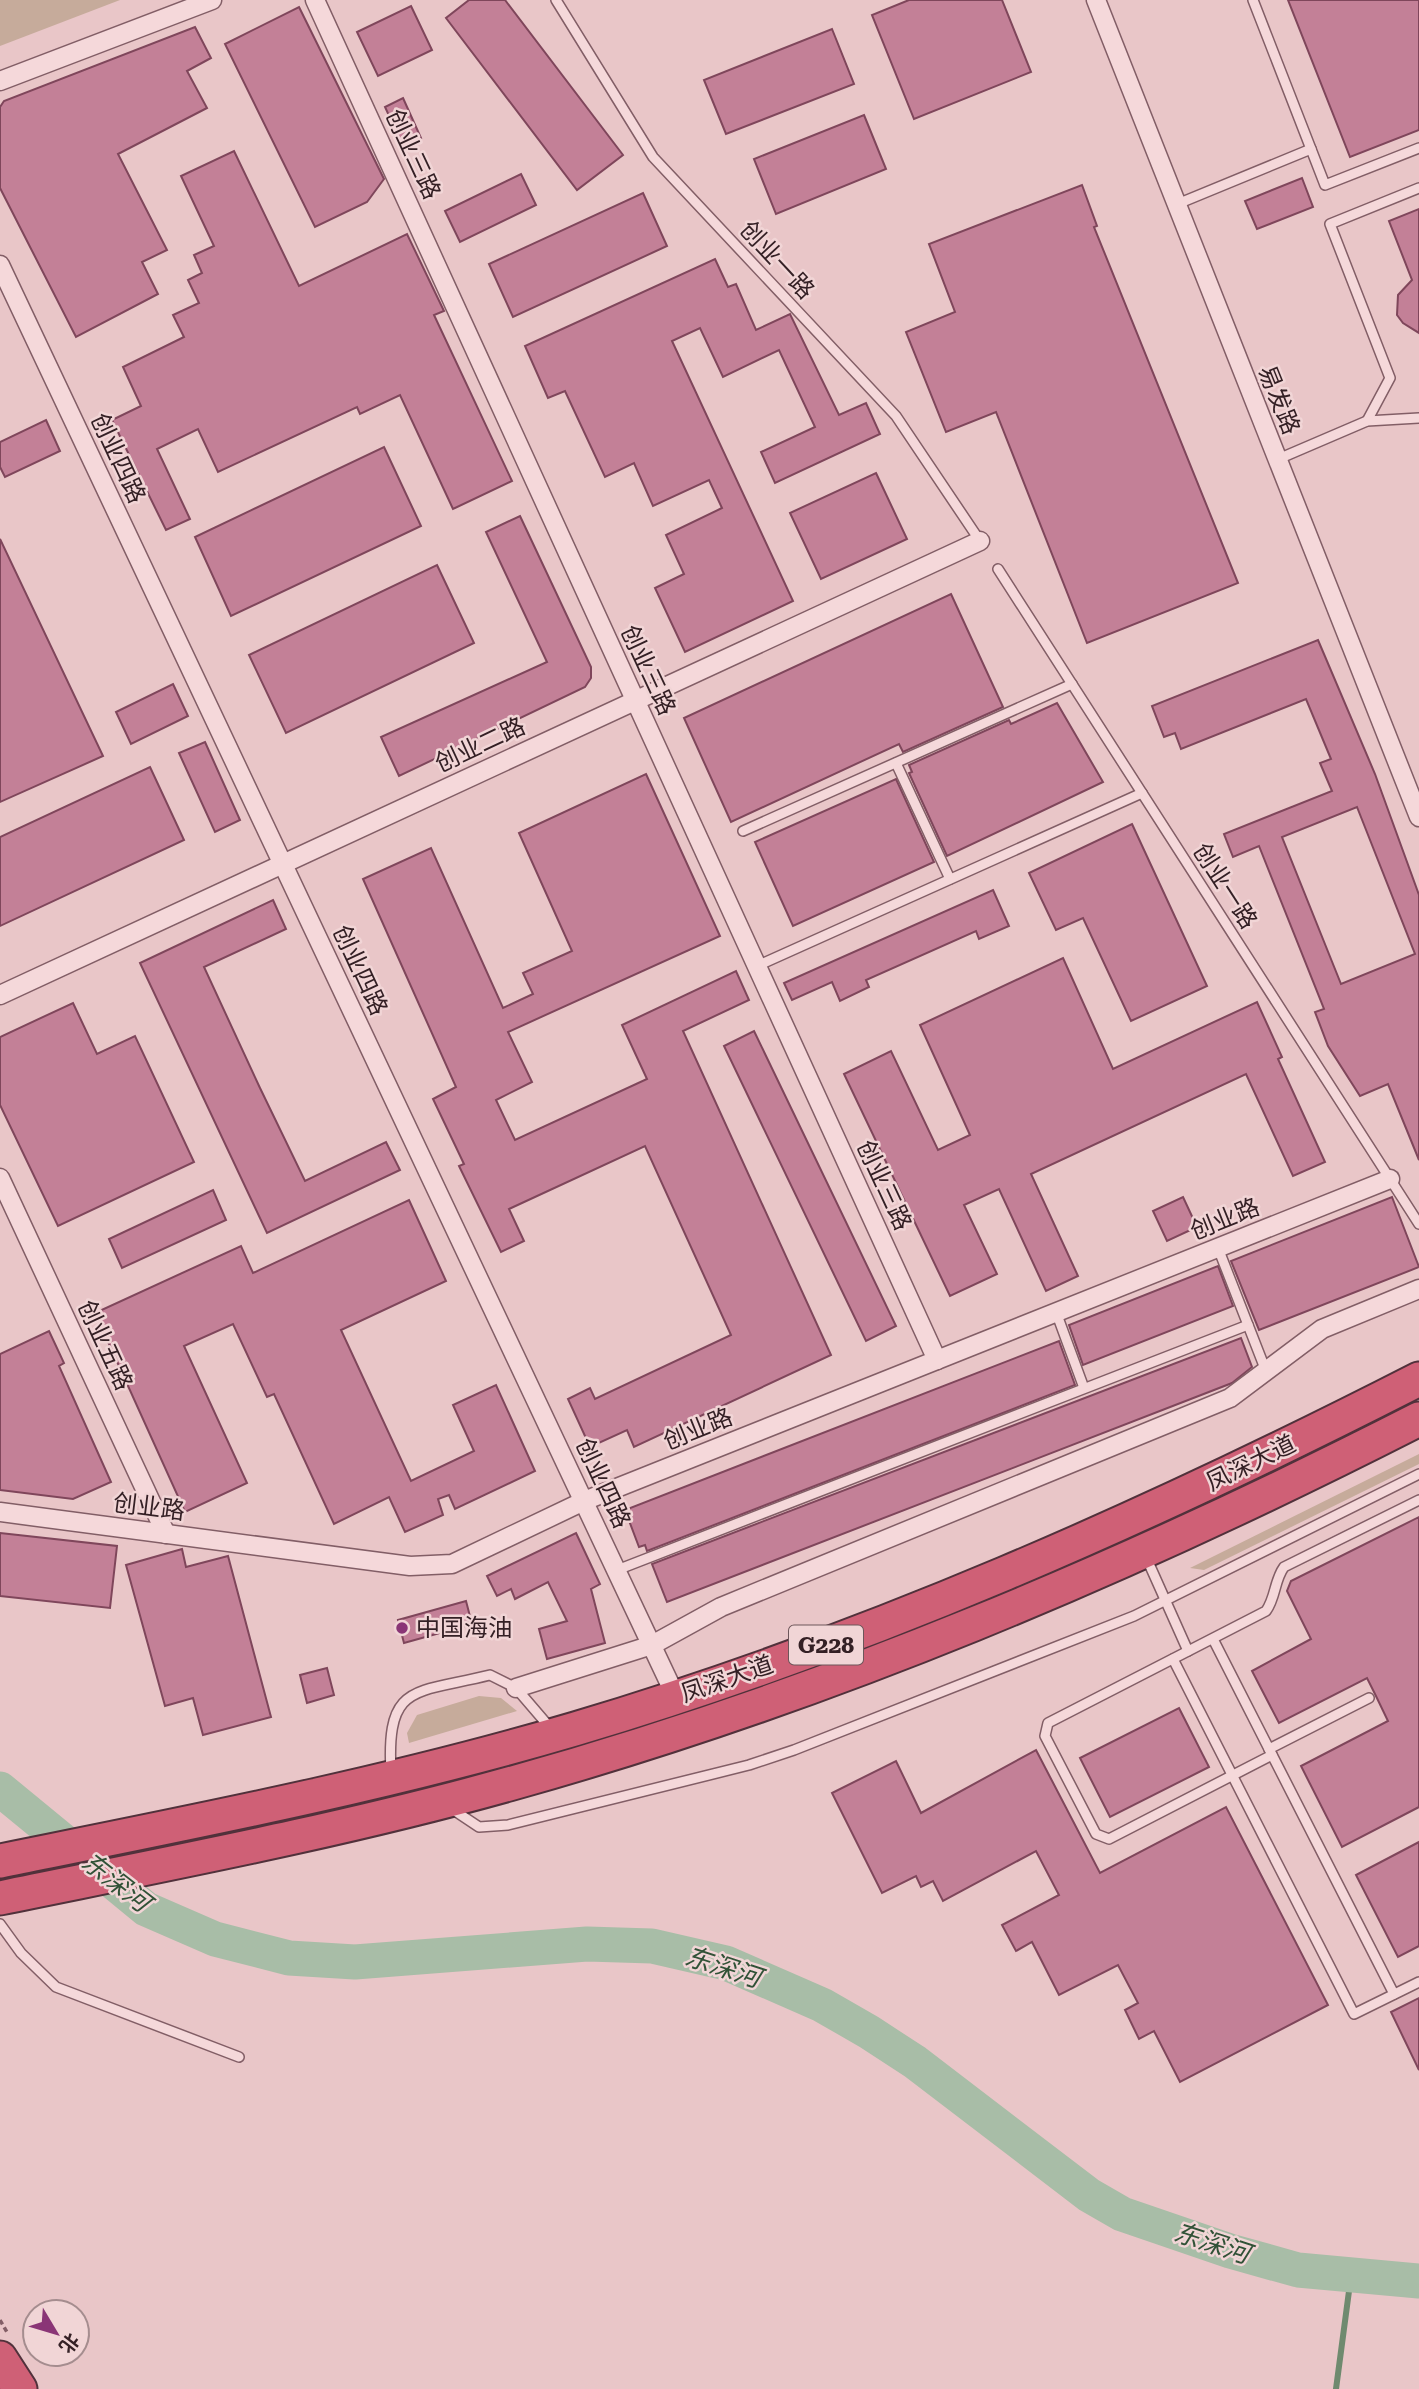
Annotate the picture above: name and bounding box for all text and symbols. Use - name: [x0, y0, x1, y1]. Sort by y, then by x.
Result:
- street label: 创业三路: [380, 105, 446, 203]
- street label: 创业一路: [734, 215, 820, 305]
- street label: 易发路: [1253, 361, 1305, 439]
- street label: 创业四路: [85, 409, 151, 507]
- street label: 创业三路: [615, 621, 681, 719]
- street label: 创业二路: [431, 712, 529, 778]
- street label: 创业一路: [1187, 838, 1263, 934]
- street label: 创业四路: [327, 921, 393, 1019]
- street label: 创业三路: [851, 1136, 917, 1234]
- street label: 创业路: [1186, 1193, 1264, 1245]
- street label: 创业五路: [72, 1296, 138, 1394]
- street label: 创业路: [659, 1403, 737, 1455]
- street label: 凤深大道: [1202, 1429, 1300, 1497]
- street label: 创业四路: [570, 1434, 636, 1532]
- street label: 创业路: [112, 1489, 186, 1525]
- place label: 中国海油: [416, 1614, 512, 1642]
- marker: 中国海油: [394, 1620, 410, 1636]
- road number: G228: [789, 1626, 863, 1664]
- street label: 凤深大道: [677, 1650, 777, 1708]
- water label: 东深河: [76, 1846, 160, 1921]
- water label: 东深河: [681, 1941, 769, 1995]
- water label: 东深河: [1170, 2217, 1258, 2271]
- north arrow: [21, 2298, 91, 2368]
- text: 北: [54, 2329, 84, 2358]

